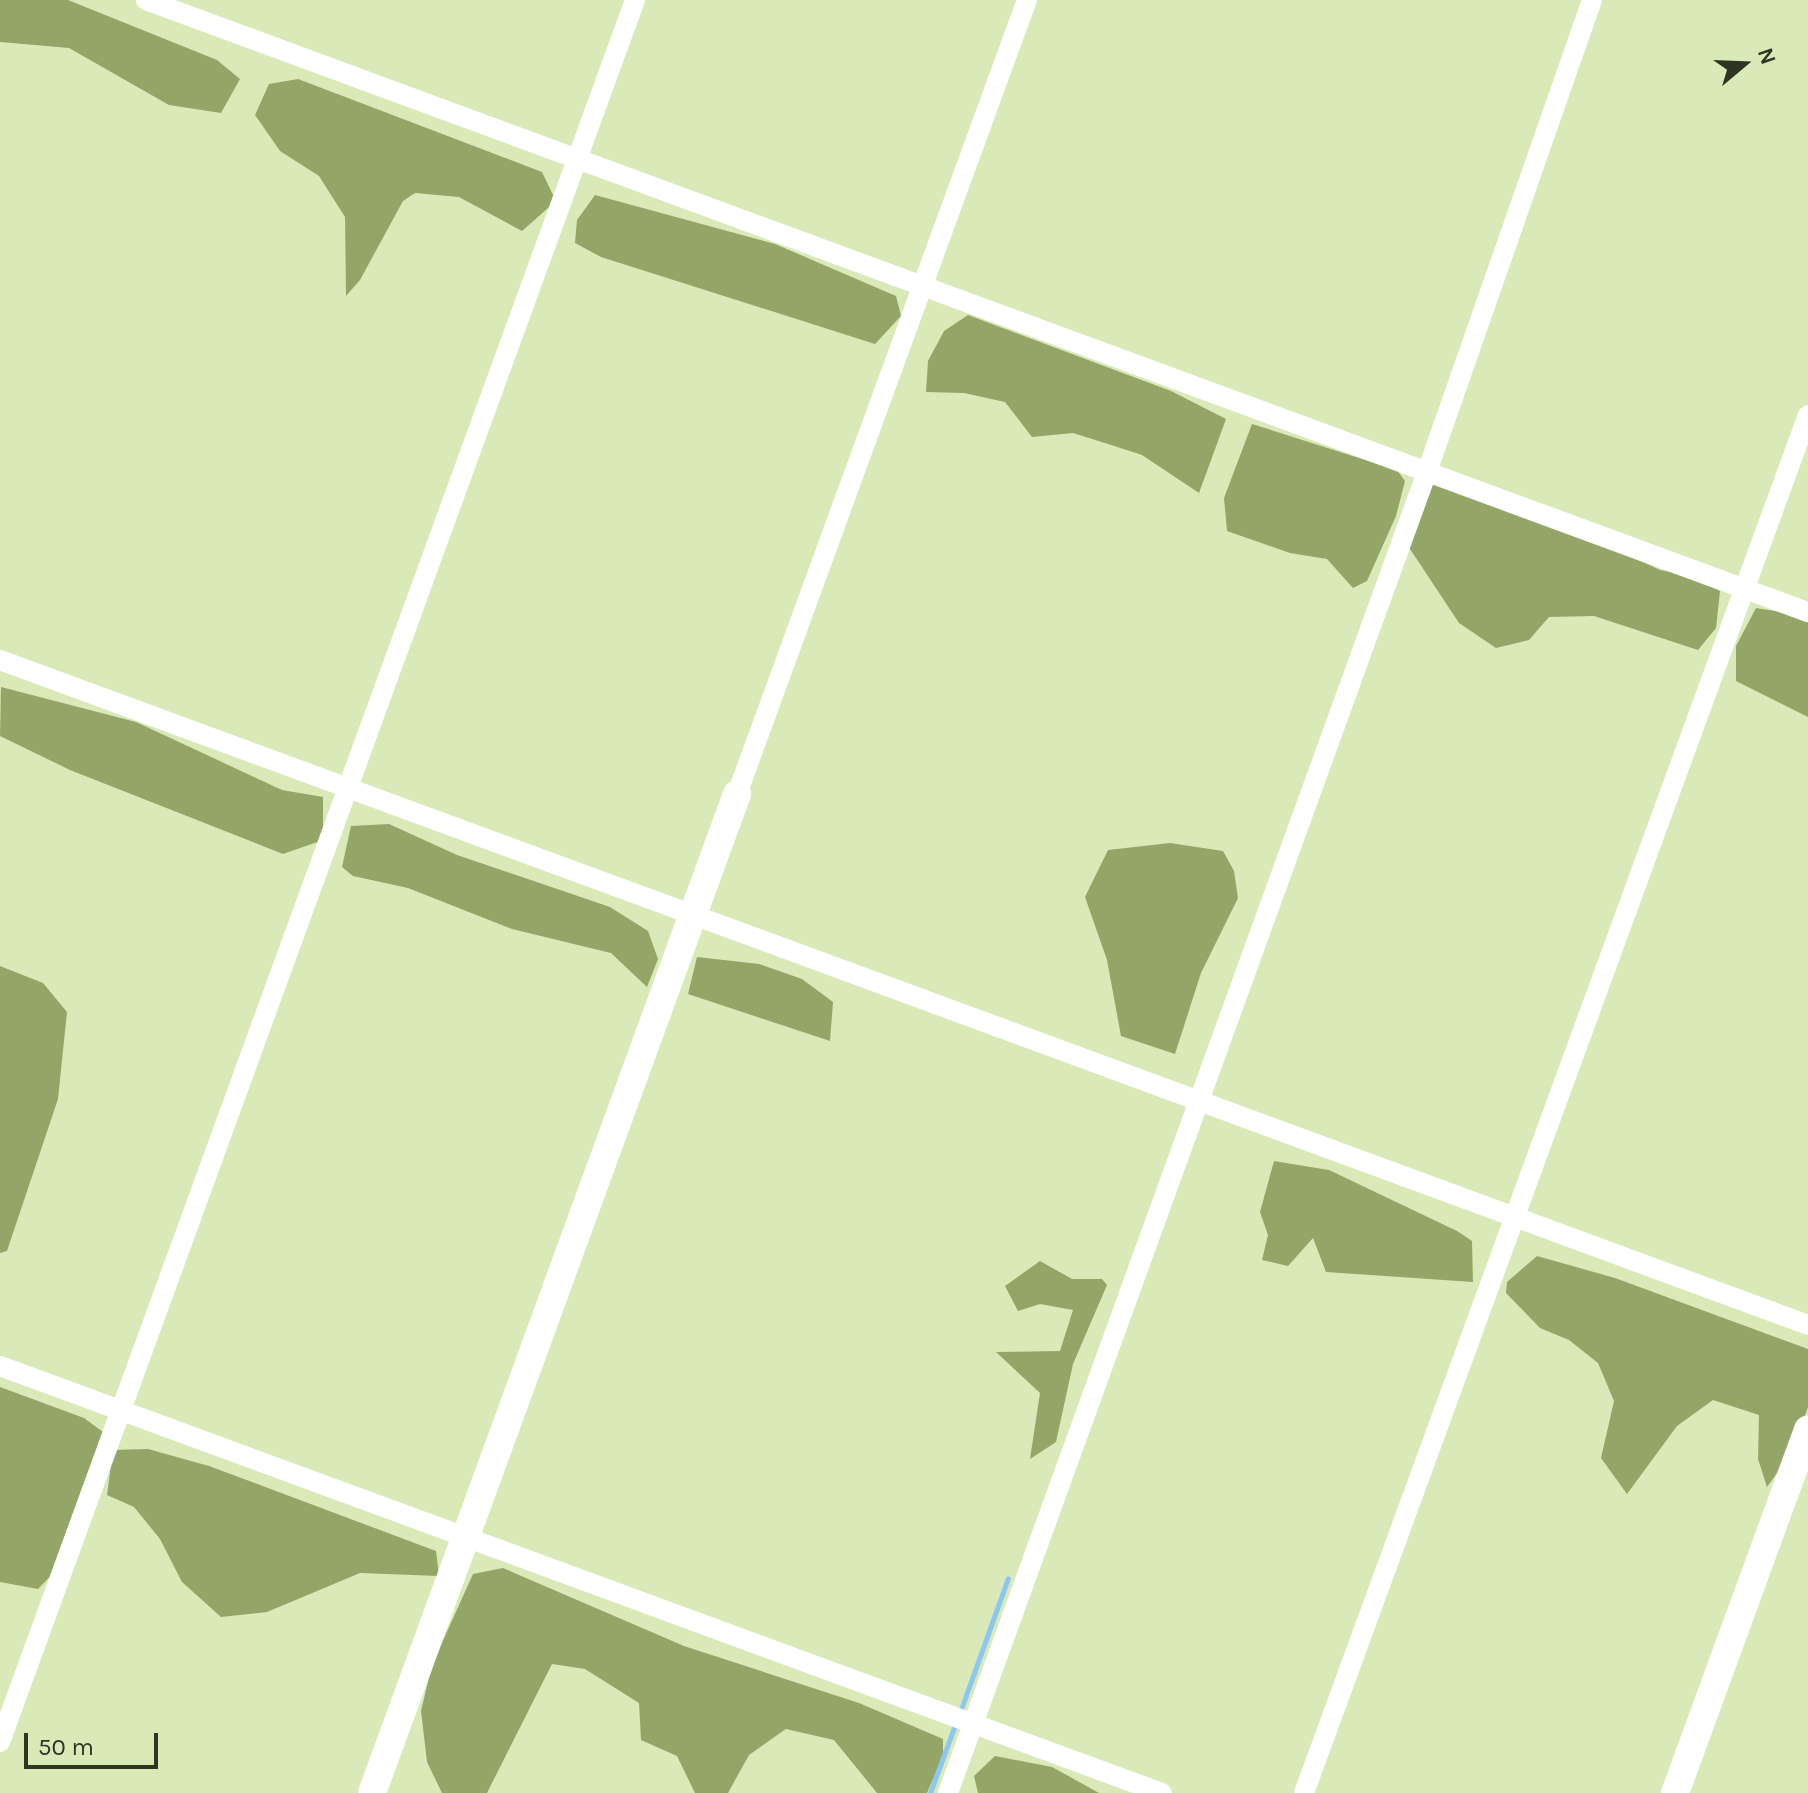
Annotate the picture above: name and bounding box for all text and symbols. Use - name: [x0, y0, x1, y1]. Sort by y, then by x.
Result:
- north arrow: [1704, 24, 1784, 104]
- text: N: [1752, 44, 1782, 68]
- scale bar: [28, 1717, 162, 1767]
- text: 50 m: [38, 1733, 94, 1761]

